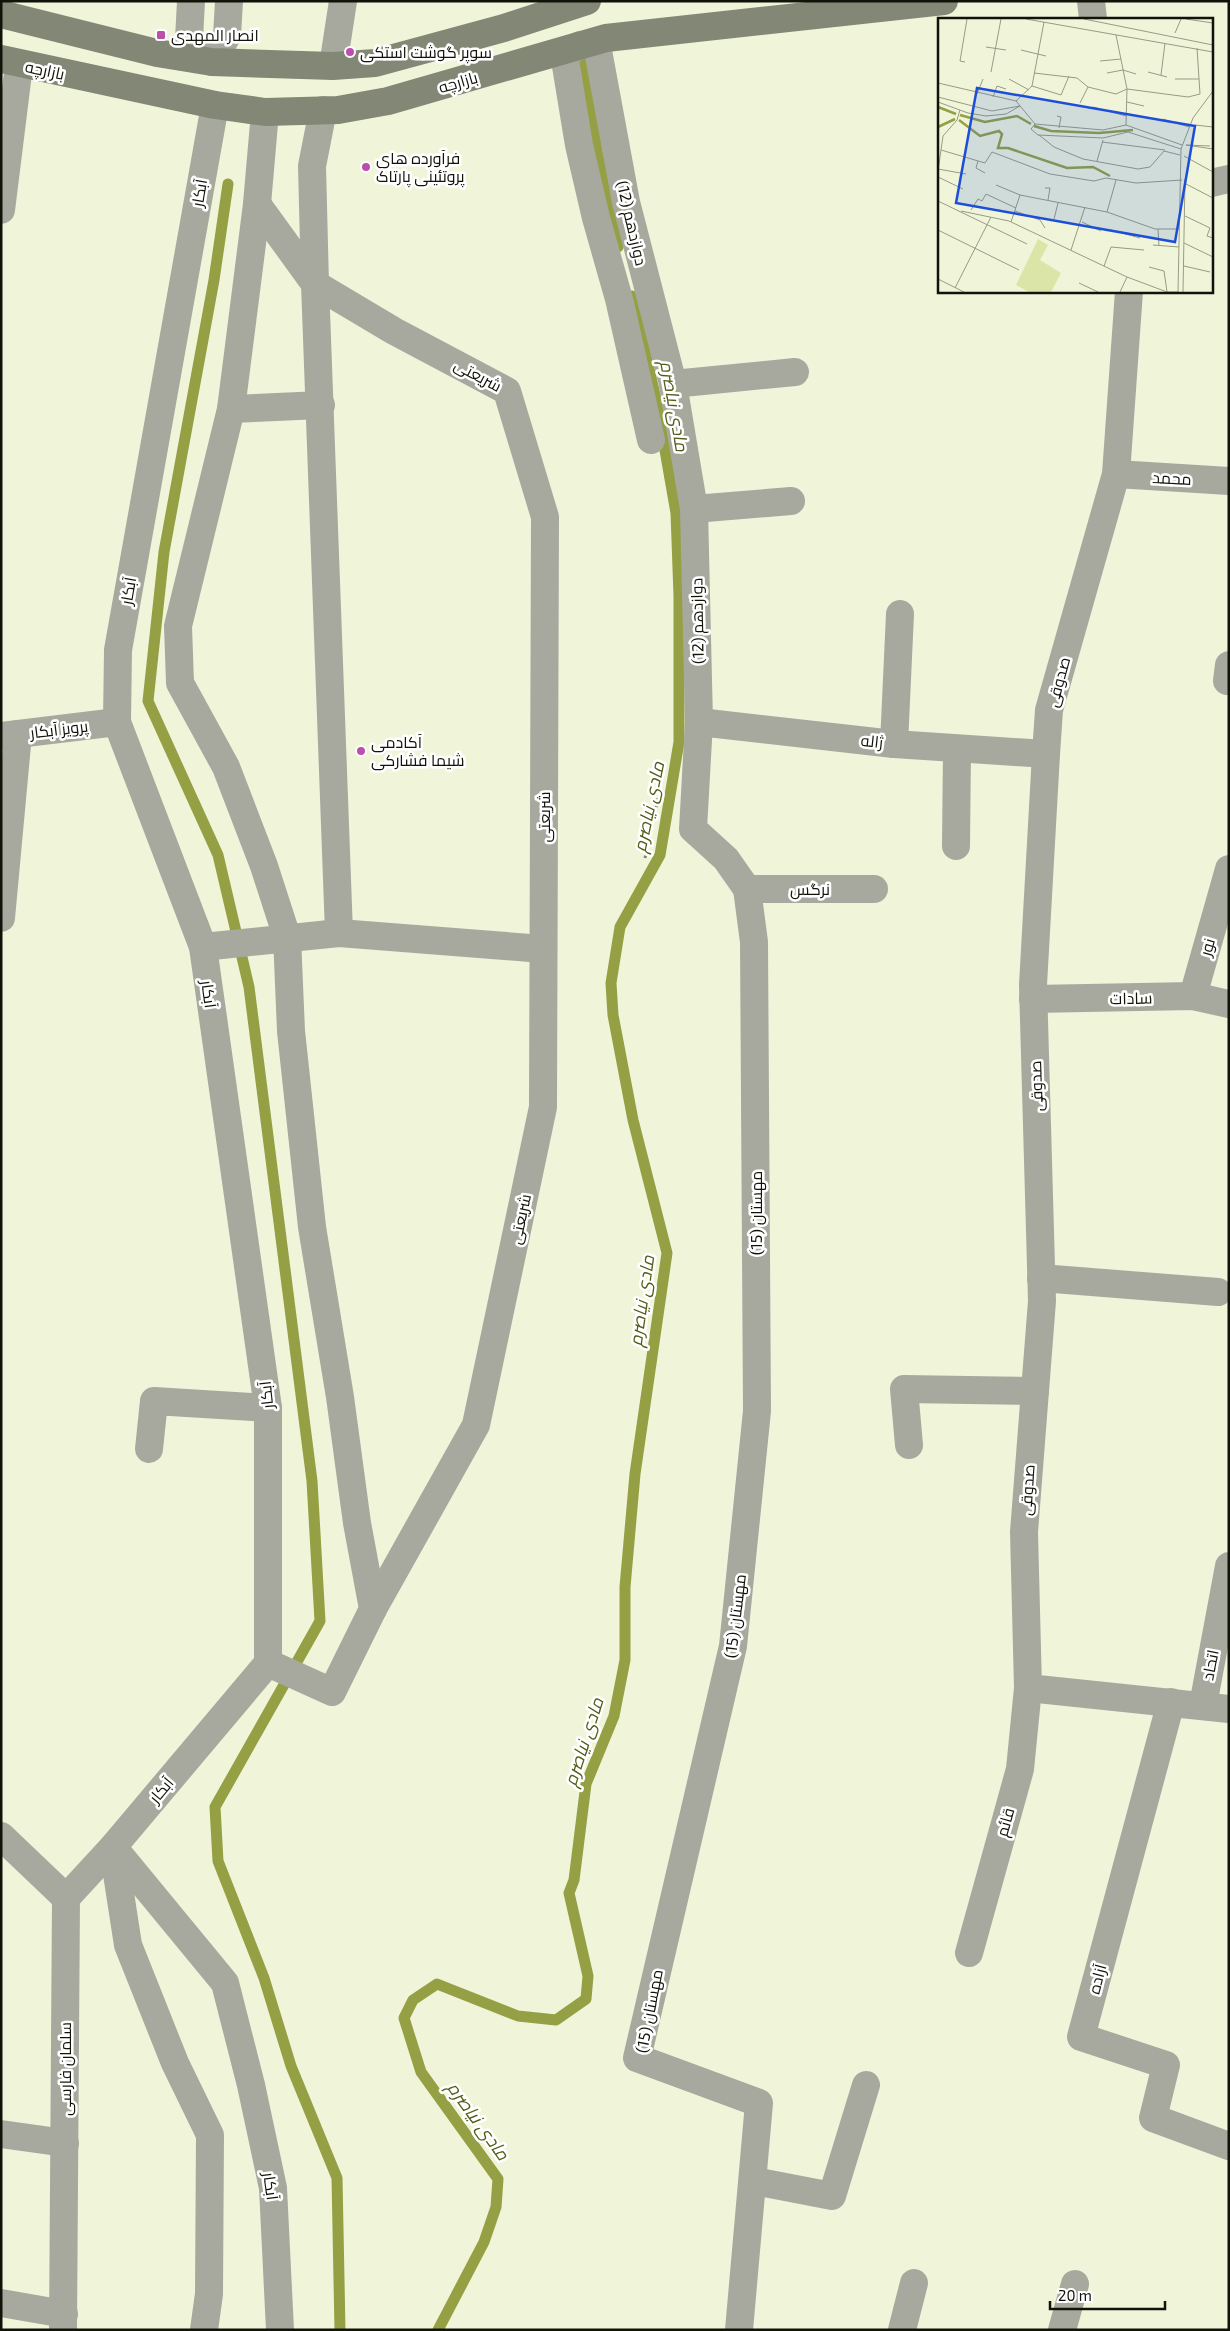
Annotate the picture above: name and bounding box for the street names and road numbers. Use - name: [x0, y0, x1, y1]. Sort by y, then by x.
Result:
- street label: بازارچه: [23, 56, 67, 86]
- street label: بازارچه: [436, 67, 480, 99]
- street label: آبکار: [187, 177, 211, 210]
- street label: دوازدهم (12): [611, 179, 651, 268]
- street label: شریعتی: [450, 354, 505, 397]
- street label: محمد: [1152, 467, 1192, 488]
- street label: آبکار: [116, 575, 140, 608]
- street label: دوازدهم (12): [686, 578, 710, 664]
- street label: صدوقی: [1042, 655, 1075, 710]
- street label: پرویز آبکار: [28, 715, 90, 745]
- street label: ژاله: [860, 730, 885, 752]
- street label: شریعتی: [534, 791, 555, 843]
- street label: نرگس: [790, 879, 830, 900]
- street label: نور: [1195, 936, 1219, 959]
- street label: آبکار: [197, 978, 221, 1010]
- street label: سادات: [1110, 988, 1152, 1007]
- street label: صدوقی: [1025, 1060, 1048, 1112]
- street label: مهستان (15): [746, 1171, 767, 1255]
- street label: شریعتی: [505, 1192, 536, 1246]
- street label: آبکار: [255, 1379, 278, 1411]
- street label: صدوقی: [1015, 1464, 1040, 1516]
- street label: مهستان (15): [720, 1573, 751, 1659]
- street label: اتحاد: [1197, 1648, 1222, 1682]
- street label: آبکار: [144, 1772, 178, 1808]
- street label: قائم: [991, 1805, 1021, 1839]
- street label: آزاده: [1083, 1961, 1111, 1996]
- street label: مهستان (15): [631, 1968, 668, 2055]
- street label: سلمان فارسی: [55, 2022, 76, 2116]
- street label: آبکار: [259, 2170, 283, 2202]

